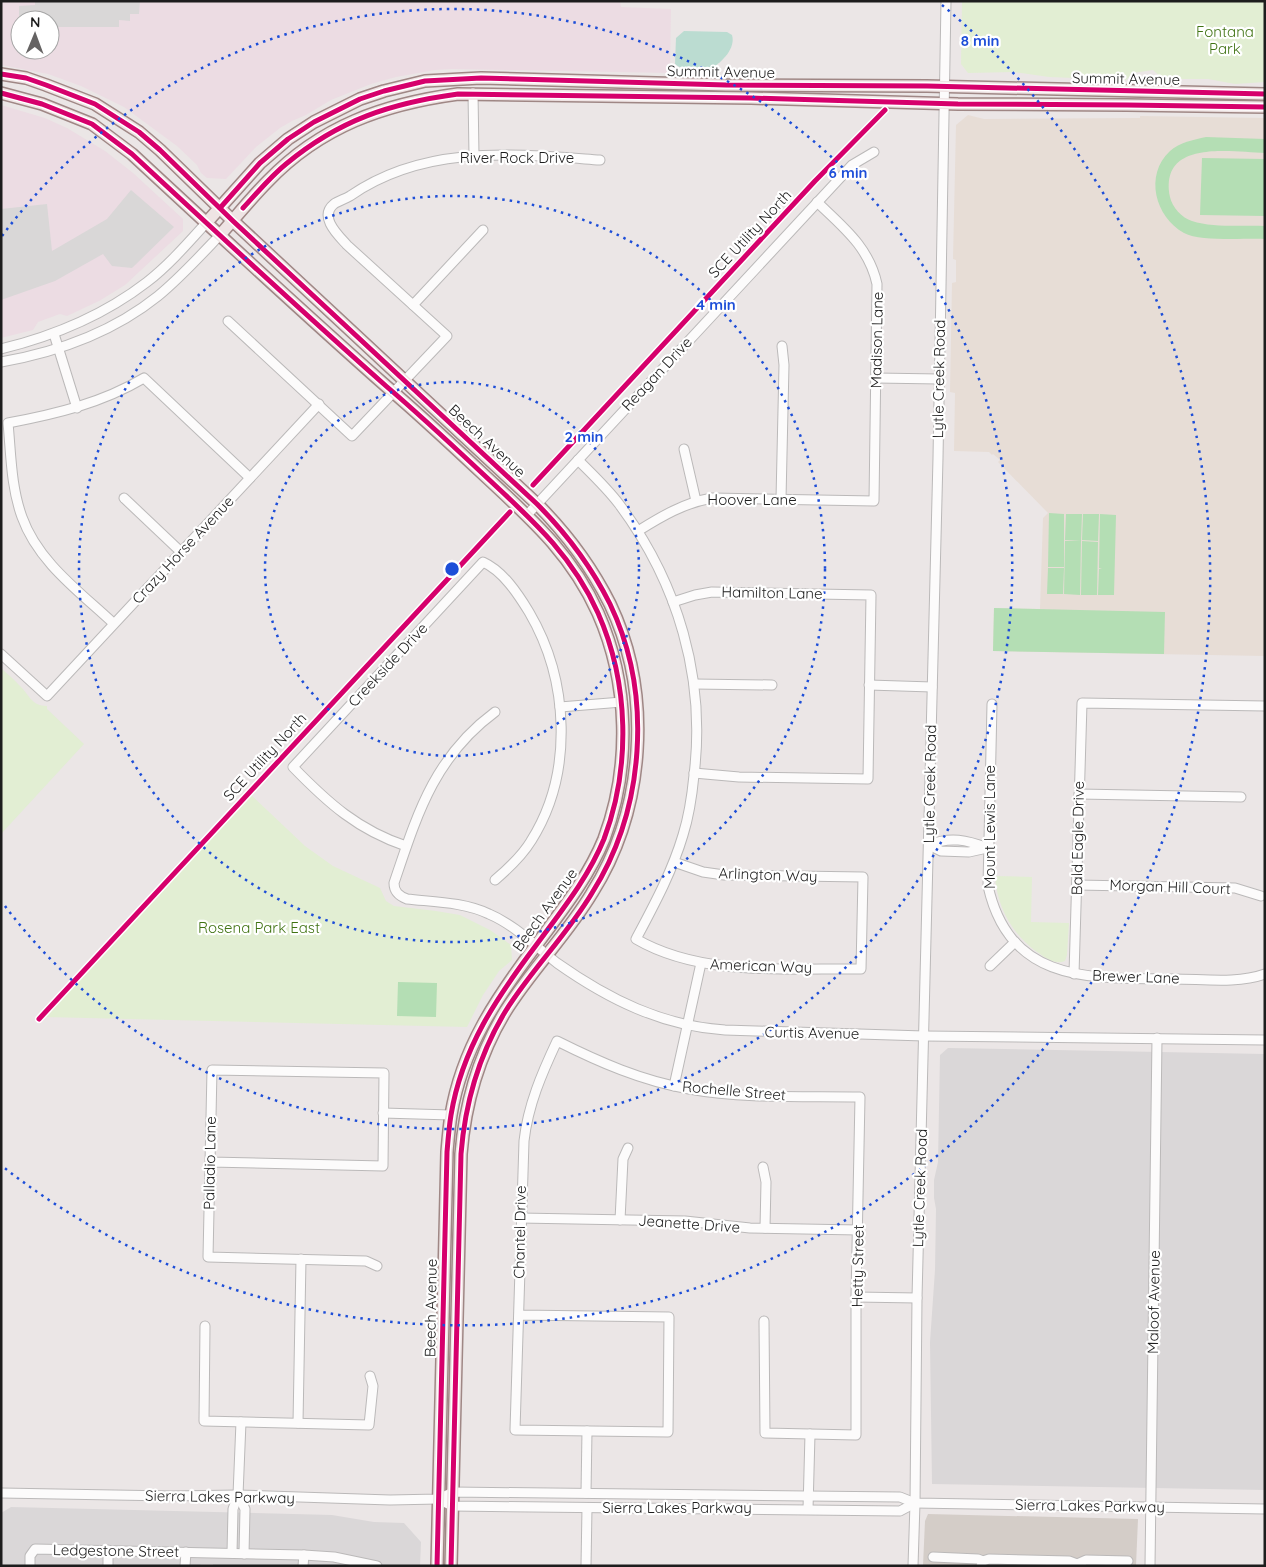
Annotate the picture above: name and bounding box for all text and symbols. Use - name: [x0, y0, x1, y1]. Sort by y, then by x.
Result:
- north arrow: [10, 10, 60, 60]
- text: N: [30, 13, 41, 31]
- park label: Fontana Park: [1196, 22, 1254, 58]
- text: 8 min: [961, 31, 999, 50]
- street label: Summit Avenue: [667, 61, 775, 82]
- street label: Summit Avenue: [1072, 68, 1180, 89]
- street label: River Rock Drive: [460, 148, 574, 167]
- text: 6 min: [829, 163, 867, 182]
- street label: SCE Utility North: [704, 186, 795, 282]
- street label: Madison Lane: [866, 291, 887, 389]
- text: 4 min: [696, 295, 736, 314]
- street label: Lytle Creek Road: [928, 320, 949, 438]
- street label: Reagan Drive: [617, 332, 696, 415]
- street label: Beech Avenue: [445, 400, 530, 481]
- text: 2 min: [564, 427, 604, 446]
- street label: Hoover Lane: [707, 490, 797, 509]
- street label: Crazy Horse Avenue: [128, 492, 238, 608]
- centre of rings: [443, 560, 461, 578]
- street label: Hamilton Lane: [721, 582, 823, 603]
- street label: Creekside Drive: [344, 619, 431, 711]
- street label: SCE Utility North: [219, 709, 310, 805]
- street label: Lytle Creek Road: [919, 725, 940, 843]
- street label: Mount Lewis Lane: [980, 765, 999, 889]
- street label: Bald Eagle Drive: [1067, 781, 1088, 895]
- street label: Arlington Way: [718, 863, 818, 886]
- street label: Beech Avenue: [508, 864, 581, 955]
- street label: Morgan Hill Court: [1109, 875, 1231, 898]
- park label: Rosena Park East: [198, 918, 320, 937]
- street label: American Way: [709, 954, 813, 977]
- street label: Brewer Lane: [1092, 965, 1180, 988]
- street label: Curtis Avenue: [764, 1022, 860, 1043]
- street label: Rochelle Street: [681, 1077, 787, 1105]
- street label: Palladio Lane: [199, 1116, 220, 1210]
- street label: Lytle Creek Road: [908, 1128, 931, 1248]
- street label: Chantel Drive: [509, 1185, 530, 1279]
- street label: Jeanette Drive: [637, 1210, 741, 1237]
- street label: Hetty Street: [847, 1224, 868, 1308]
- street label: Maloof Avenue: [1143, 1250, 1164, 1354]
- street label: Beech Avenue: [420, 1259, 441, 1357]
- street label: Sierra Lakes Parkway: [145, 1486, 295, 1507]
- street label: Sierra Lakes Parkway: [1015, 1495, 1165, 1516]
- street label: Sierra Lakes Parkway: [602, 1498, 752, 1517]
- street label: Ledgestone Street: [53, 1540, 179, 1561]

